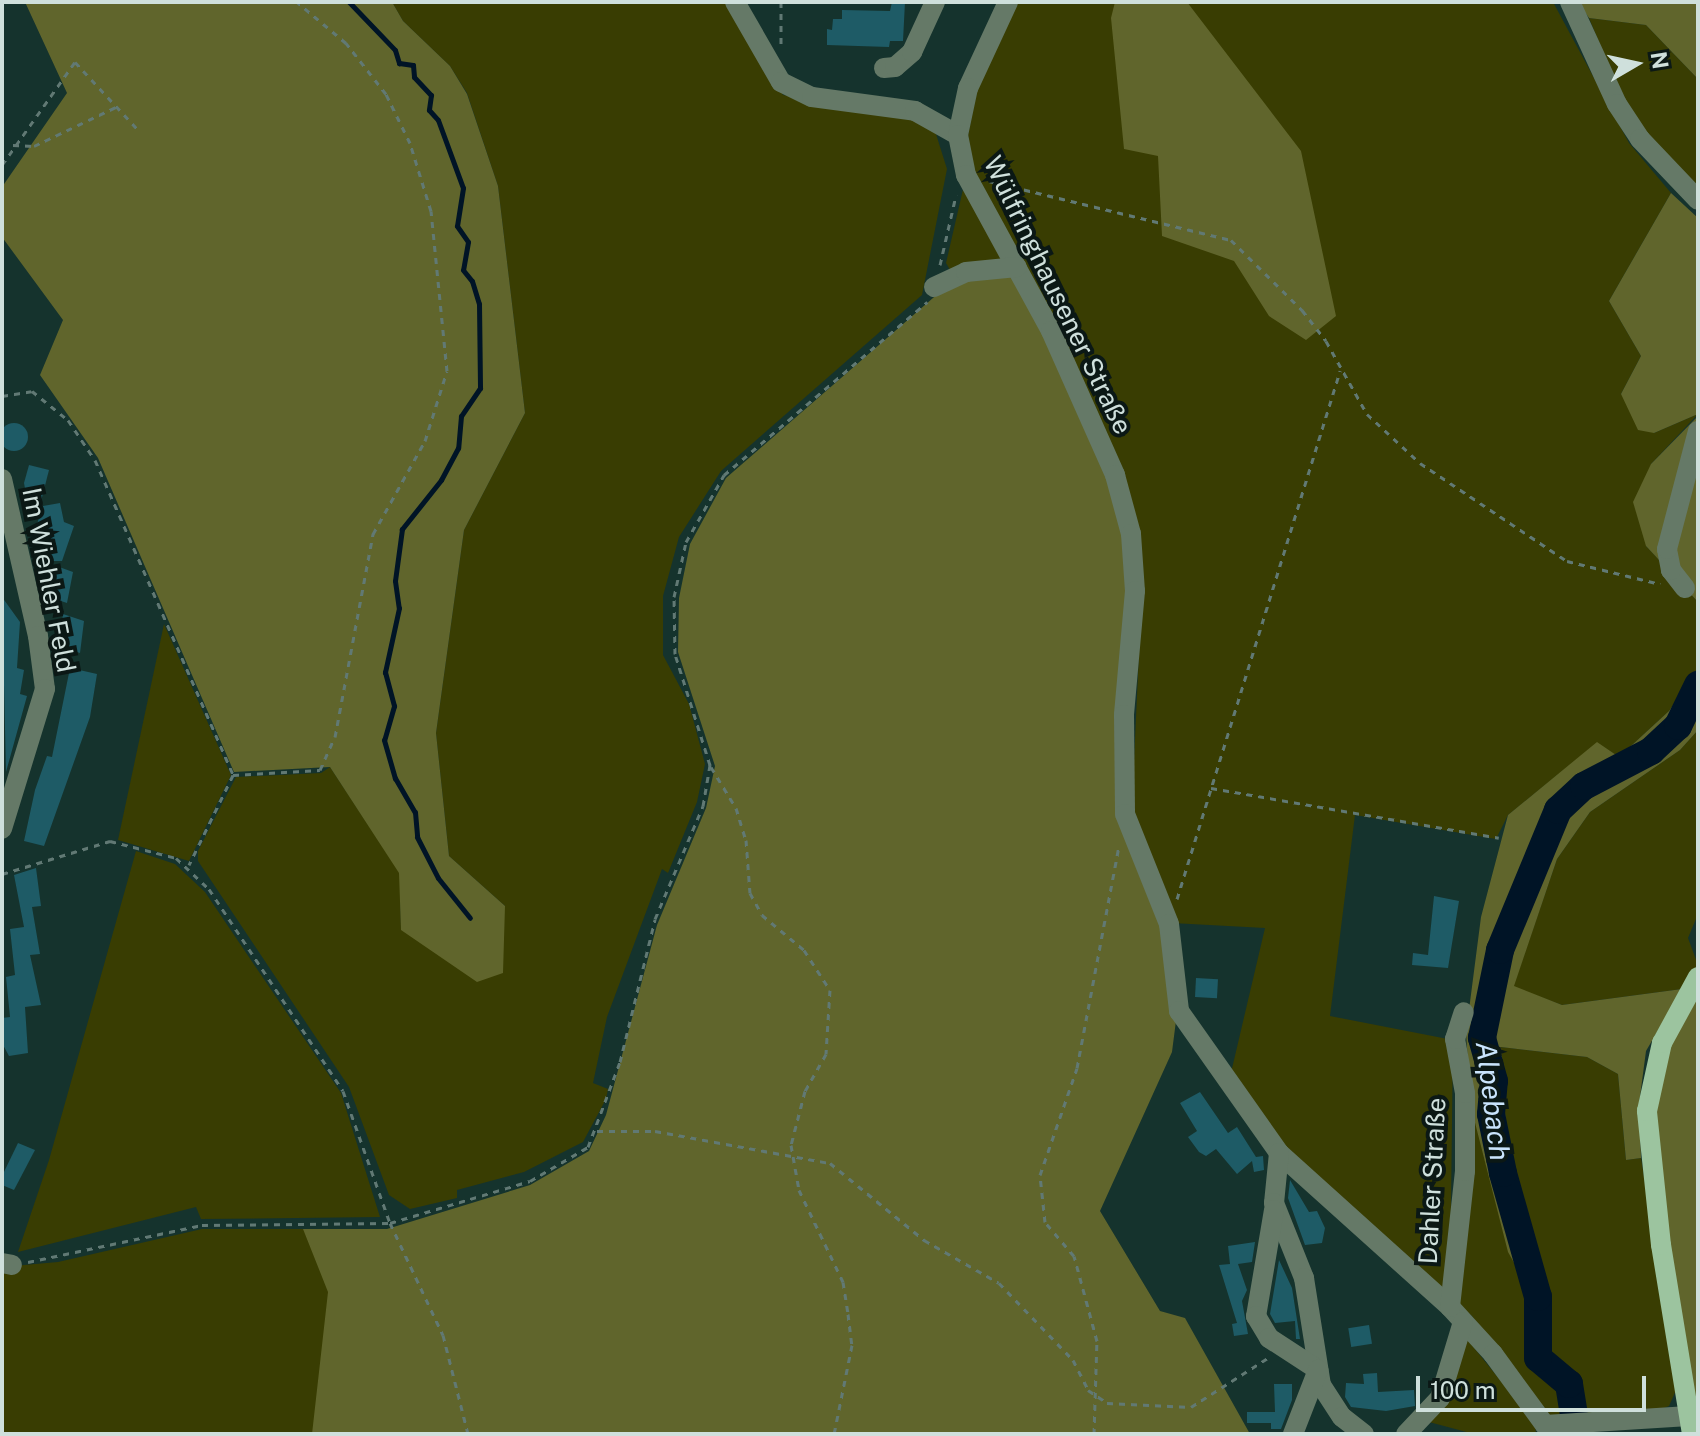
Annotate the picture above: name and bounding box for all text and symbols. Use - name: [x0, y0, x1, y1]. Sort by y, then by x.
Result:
- north arrow: [1596, 24, 1676, 104]
- text: N: [1646, 50, 1674, 71]
- street label: Wülfringhausener Straße: [977, 151, 1139, 439]
- street label: Im Wiehler Feld: [16, 485, 82, 675]
- water label: Alpebach: [1469, 1039, 1517, 1163]
- street label: Dahler Straße: [1412, 1097, 1452, 1265]
- scale bar: [1420, 1360, 1650, 1410]
- text: 100 m: [1430, 1376, 1496, 1404]

